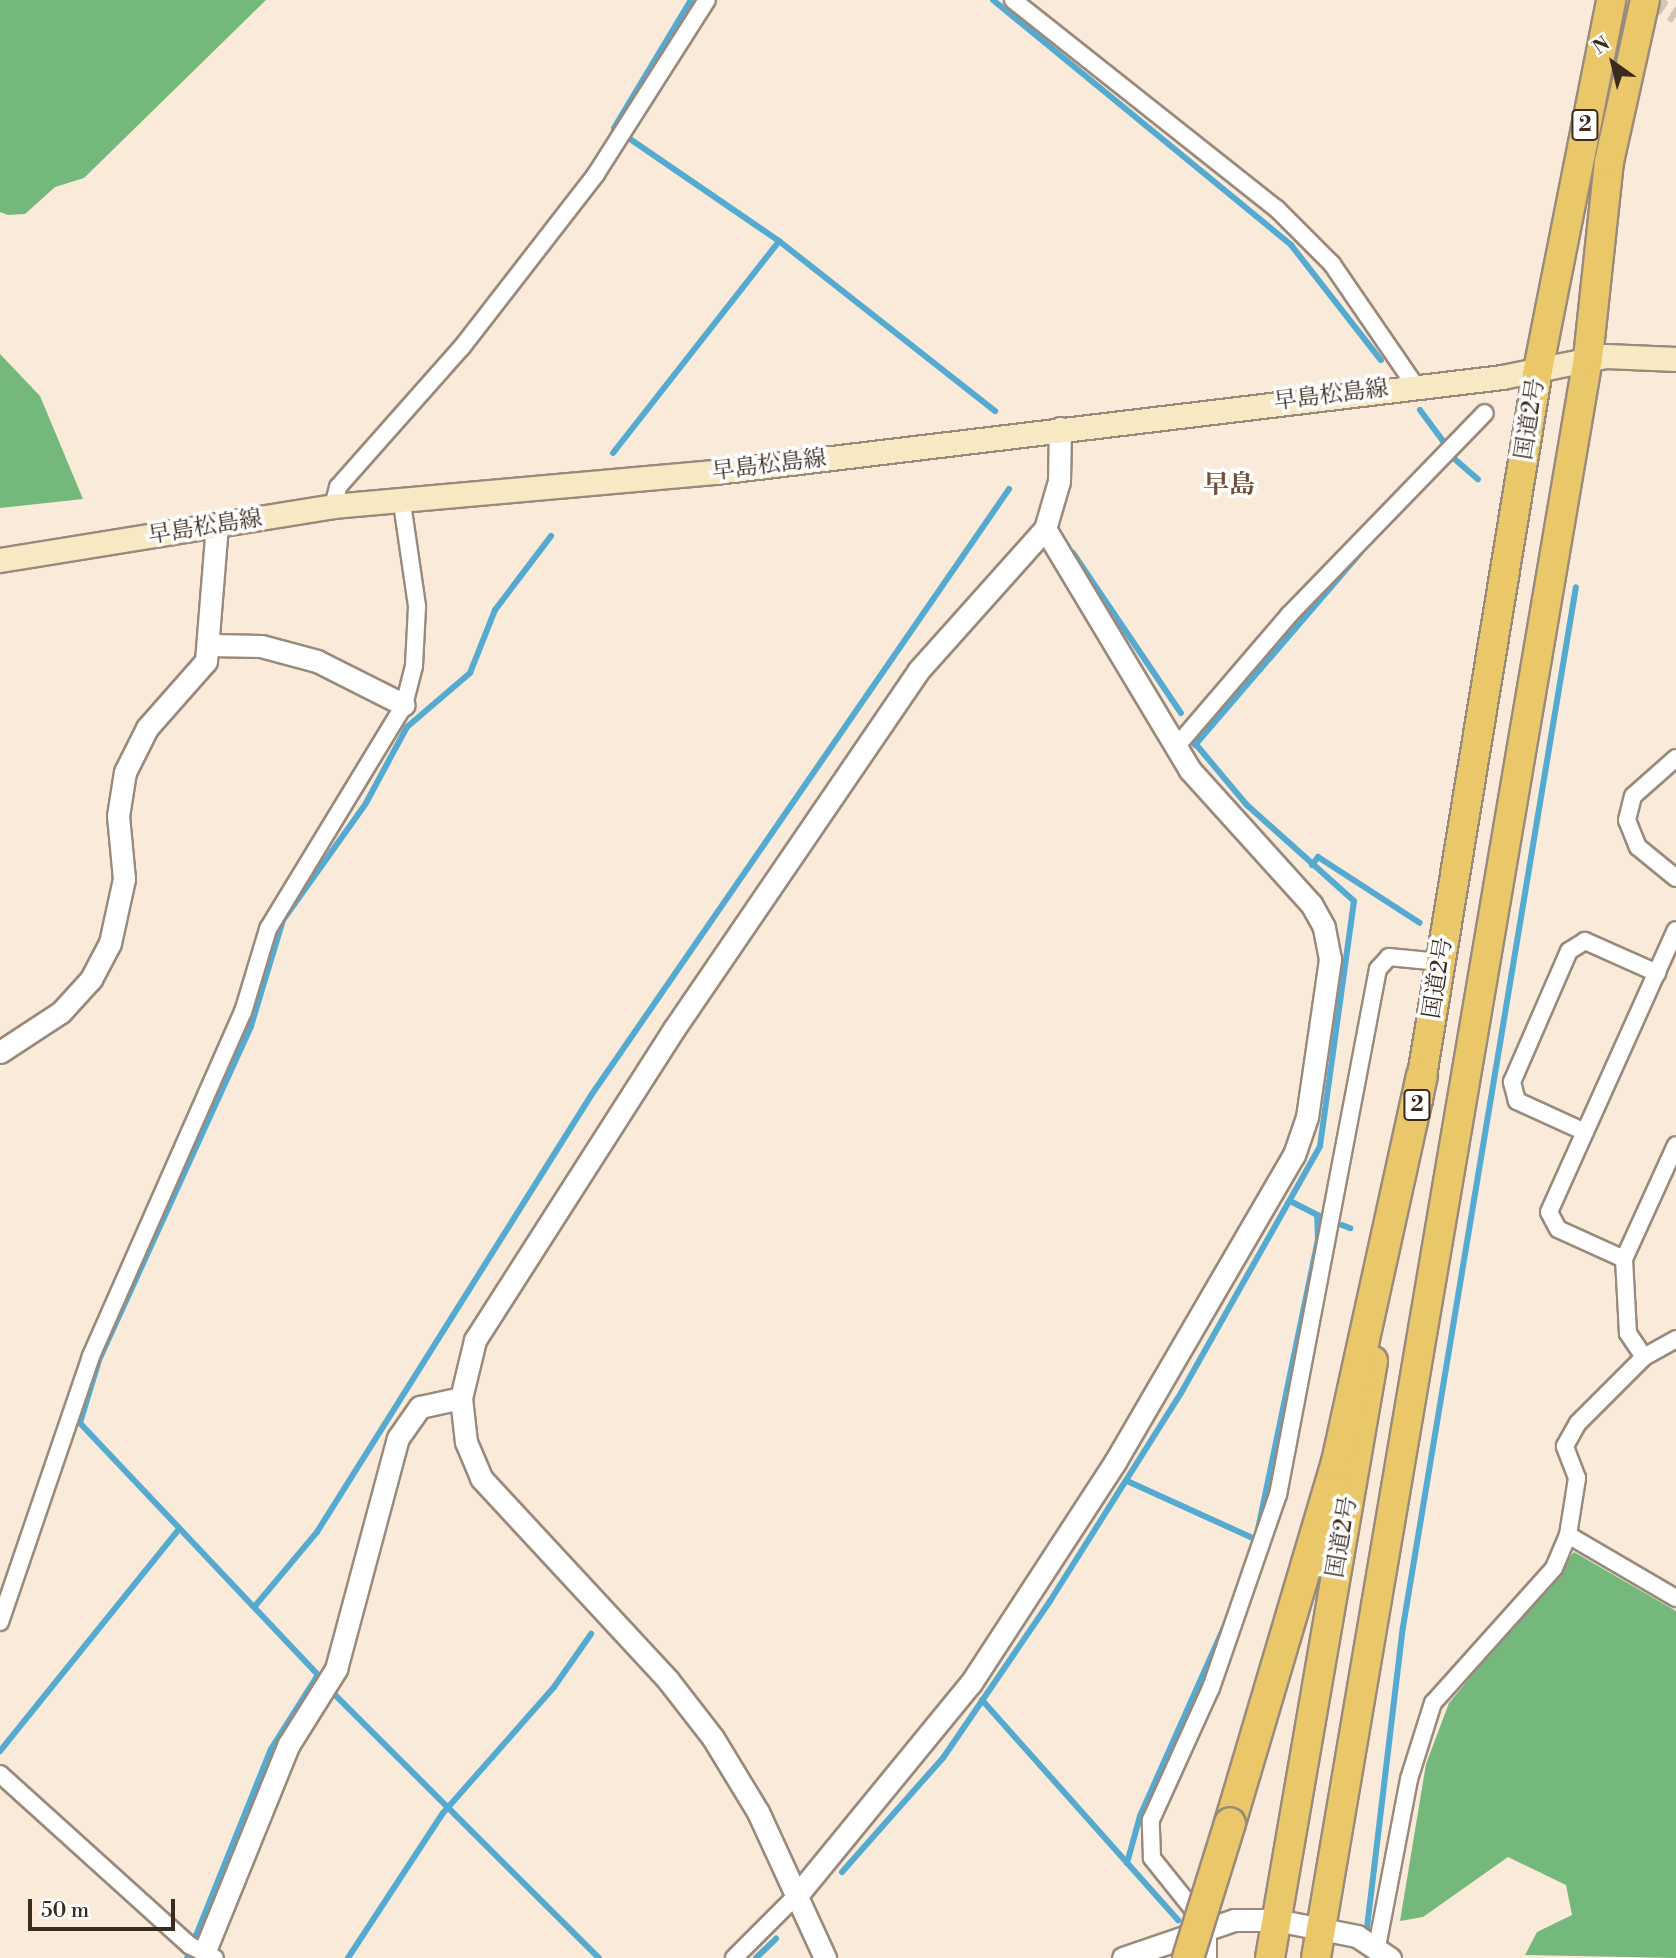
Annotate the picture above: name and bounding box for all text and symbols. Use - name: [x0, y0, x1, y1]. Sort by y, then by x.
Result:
- north arrow: [1578, 28, 1648, 98]
- text: N: [1588, 31, 1614, 60]
- road number: 2: [1571, 108, 1599, 142]
- street label: 早島松島線: [1272, 374, 1390, 416]
- street label: 国道2号: [1510, 376, 1550, 462]
- street label: 早島松島線: [710, 444, 828, 486]
- district label: 早島: [1203, 470, 1255, 502]
- street label: 早島松島線: [146, 504, 264, 550]
- street label: 国道2号: [1418, 935, 1458, 1021]
- road number: 2: [1403, 1088, 1431, 1122]
- street label: 国道2号: [1321, 1494, 1363, 1580]
- scale bar: [32, 1884, 178, 1928]
- text: 50 m: [41, 1898, 89, 1924]

